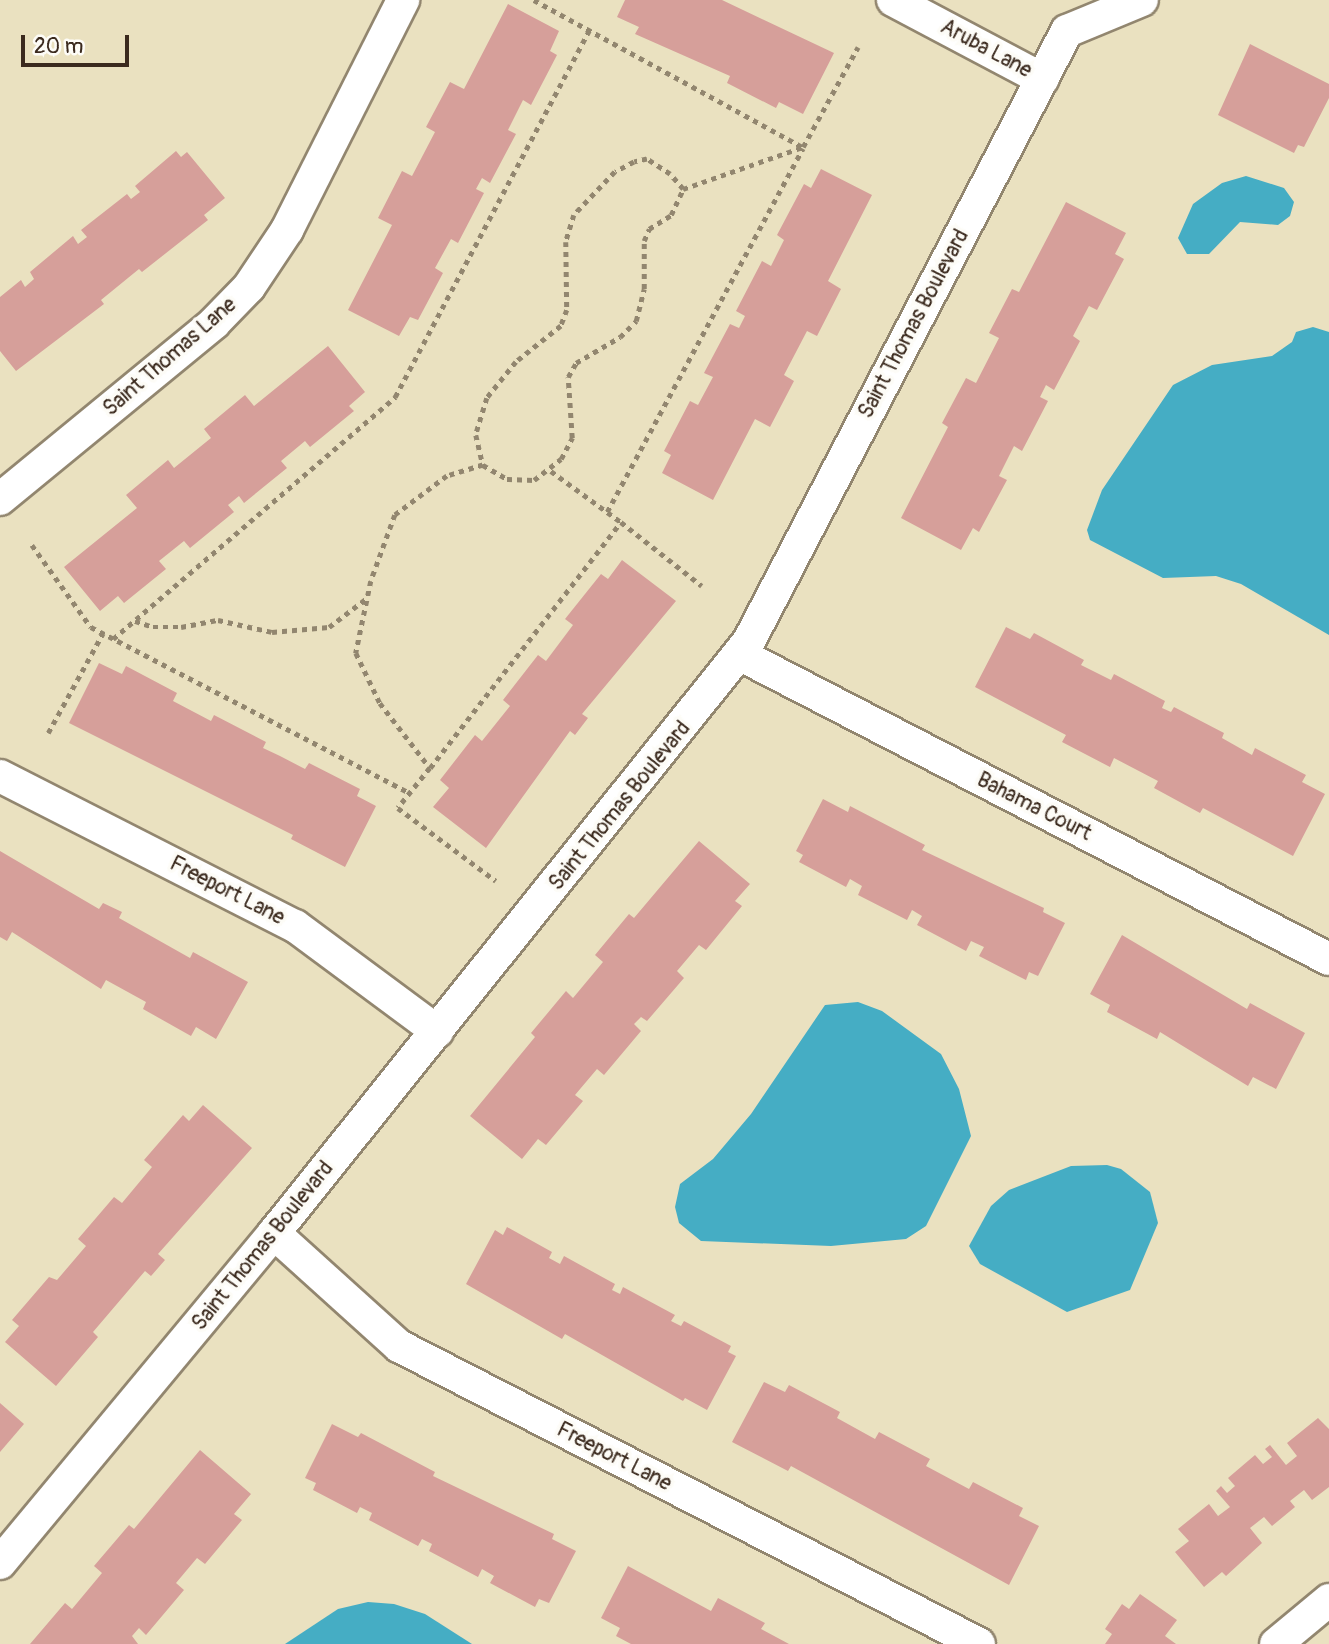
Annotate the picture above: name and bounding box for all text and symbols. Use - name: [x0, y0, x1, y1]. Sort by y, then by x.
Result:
- street label: Aruba Lane: [936, 15, 1036, 83]
- scale bar: [24, 21, 133, 65]
- text: 20 m: [34, 33, 83, 60]
- street label: Saint Thomas Boulevard: [853, 225, 975, 423]
- street label: Saint Thomas Lane: [98, 292, 242, 422]
- street label: Saint Thomas Boulevard: [544, 716, 696, 896]
- street label: Bahama Court: [973, 767, 1095, 847]
- street label: Freeport Lane: [165, 851, 289, 931]
- street label: Saint Thomas Boulevard: [187, 1156, 339, 1336]
- street label: Freeport Lane: [552, 1417, 676, 1497]

